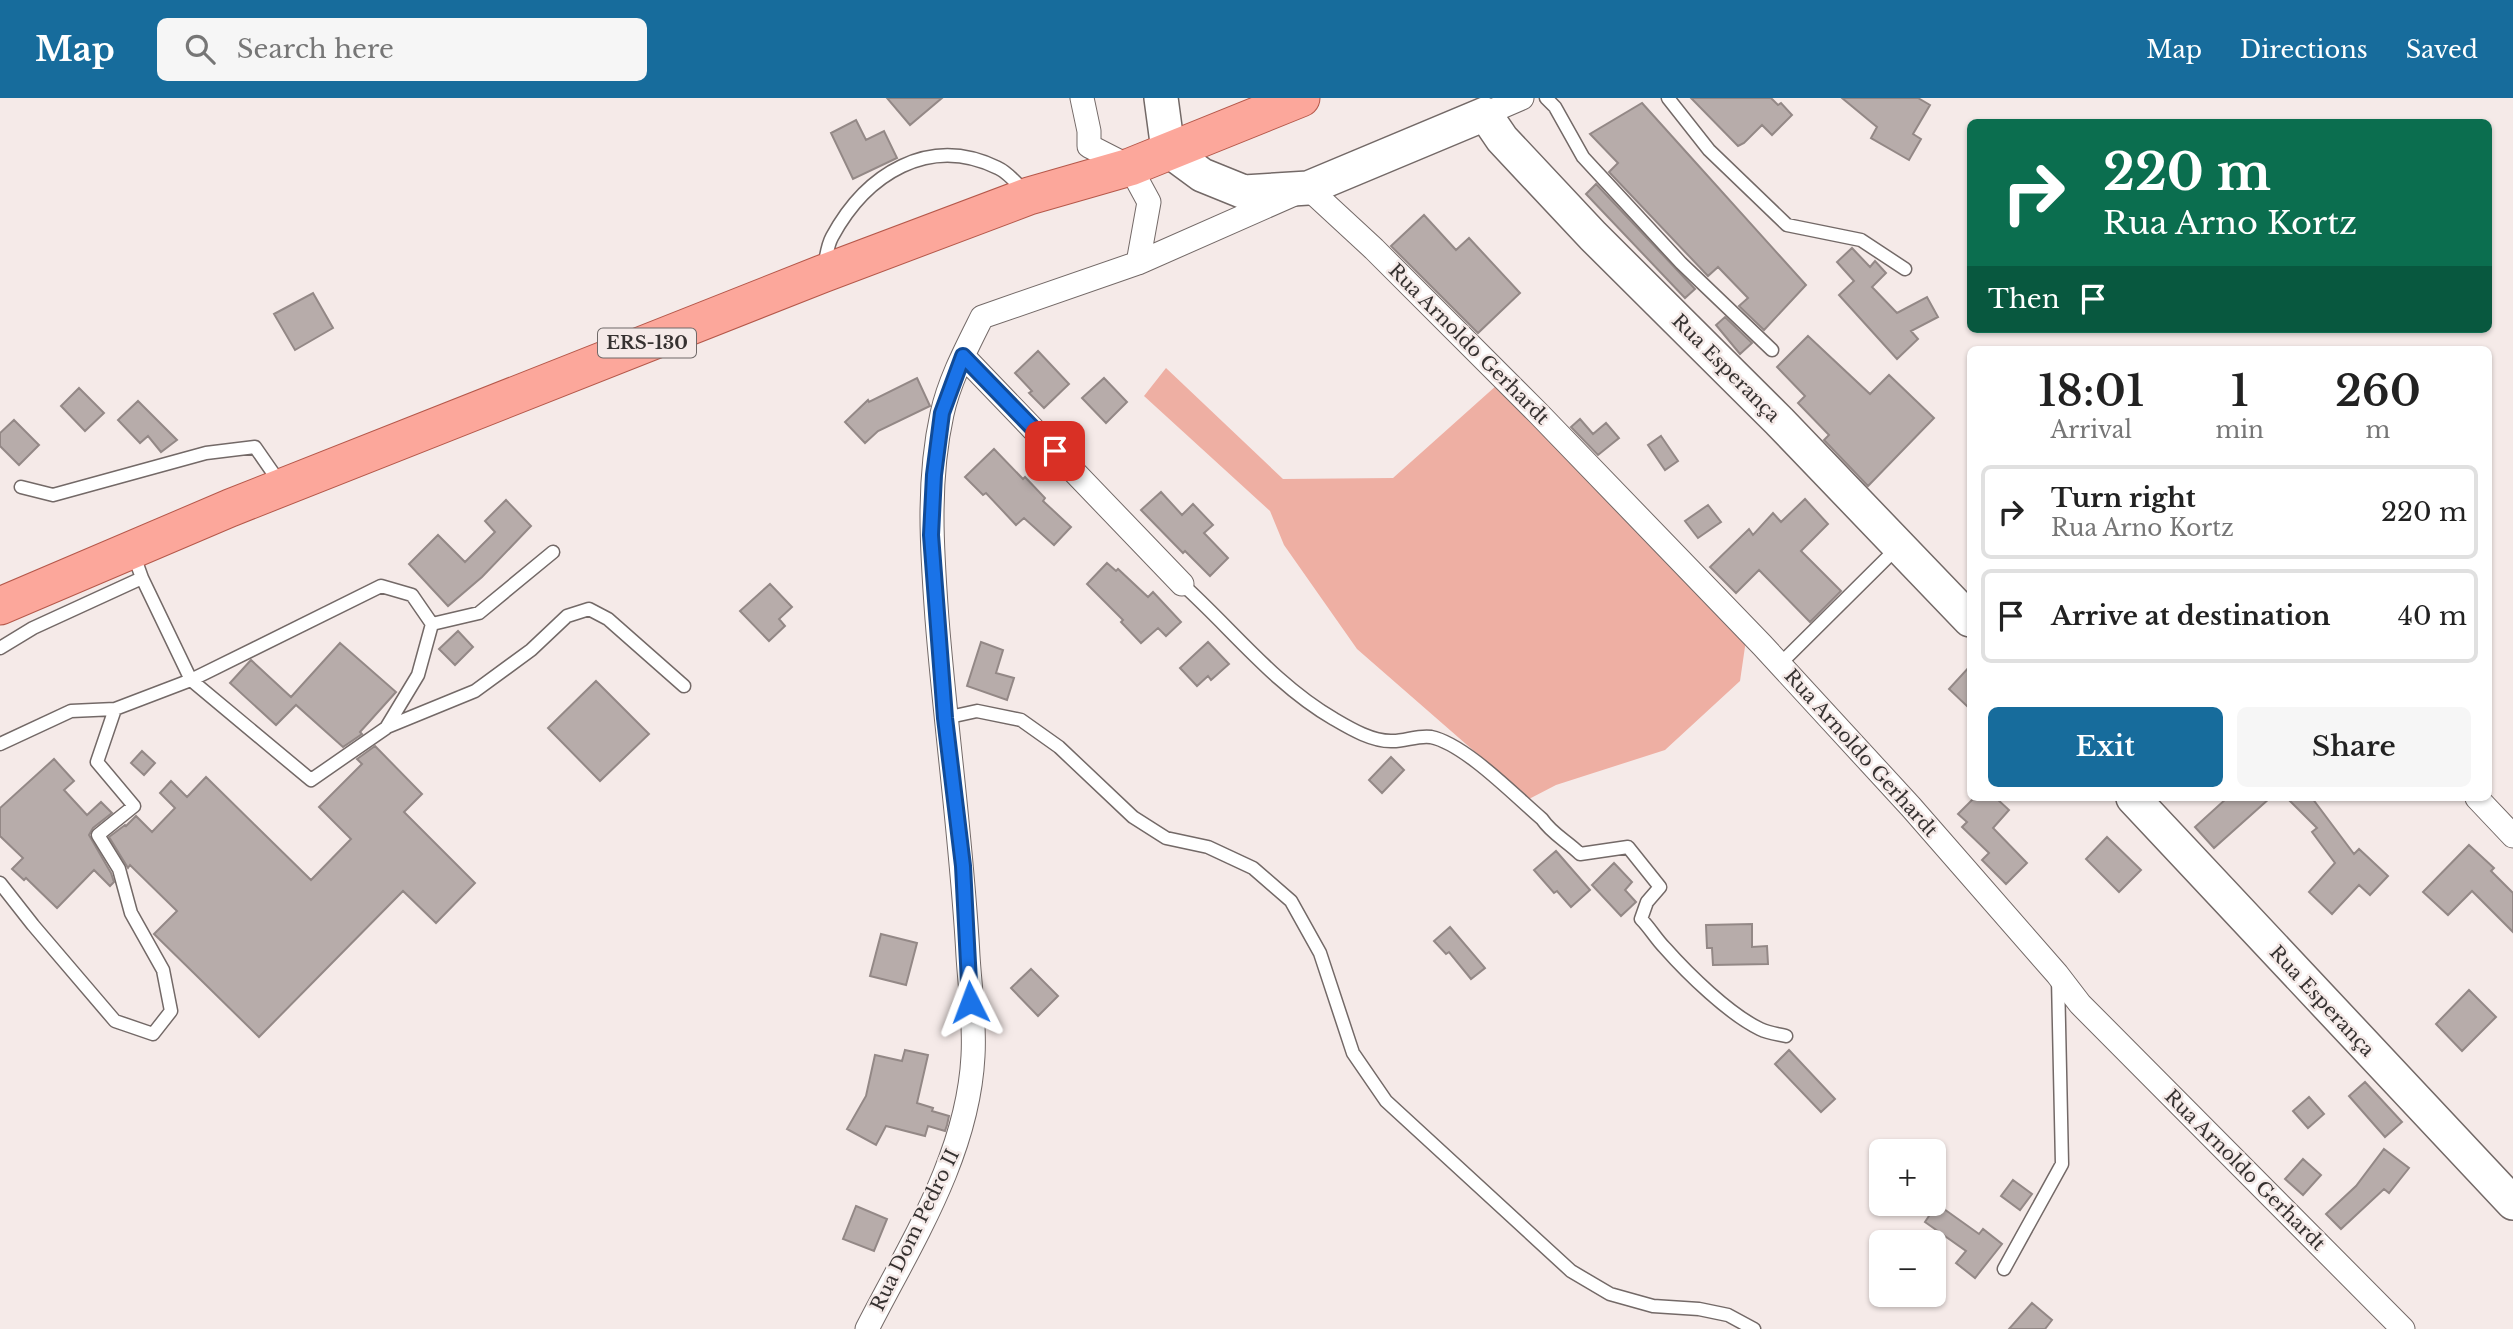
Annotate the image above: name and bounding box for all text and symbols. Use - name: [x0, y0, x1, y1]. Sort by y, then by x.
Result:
- search box: [157, 18, 647, 81]
- text: Map: [35, 29, 115, 70]
- icon: search: [181, 30, 219, 68]
- text: Search here: [237, 33, 394, 65]
- text: Map: [2146, 35, 2202, 64]
- text: Directions: [2240, 35, 2368, 64]
- text: Saved: [2406, 35, 2478, 64]
- text: 220 m: [2103, 142, 2271, 203]
- icon: right: [1988, 147, 2079, 238]
- text: Rua Arno Kortz: [2103, 203, 2357, 243]
- street label: Rua Arnoldo Gerhardt: [1384, 259, 1555, 430]
- icon: arrive: [2074, 280, 2112, 318]
- text: Then: [1988, 283, 2060, 315]
- street label: Rua Esperança: [1667, 309, 1785, 427]
- road number: ERS-130: [598, 328, 696, 358]
- text: 18:01: [2038, 365, 2144, 417]
- text: 1: [2230, 365, 2249, 417]
- text: 260: [2335, 365, 2421, 417]
- text: Arrival: [2051, 416, 2132, 444]
- text: min: [2215, 416, 2264, 444]
- text: m: [2366, 416, 2390, 444]
- pin: [1025, 421, 1085, 481]
- icon: arrive: [1036, 432, 1074, 470]
- text: Turn right: [2051, 482, 2196, 514]
- icon: right: [1992, 493, 2030, 531]
- text: 220 m: [2381, 496, 2467, 528]
- text: Rua Arno Kortz: [2051, 514, 2234, 542]
- icon: arrive: [1992, 597, 2030, 635]
- text: Arrive at destination: [2051, 600, 2331, 632]
- text: 40 m: [2398, 600, 2467, 632]
- street label: Rua Arnoldo Gerhardt: [1780, 664, 1943, 842]
- button: Exit: [1988, 707, 2223, 787]
- button: Share: [2237, 707, 2471, 787]
- street label: Rua Esperança: [2265, 941, 2380, 1062]
- position arrow: [933, 965, 1007, 1039]
- street label: Rua Arnoldo Gerhardt: [2160, 1085, 2331, 1256]
- map controls: [1869, 1139, 1946, 1307]
- button: +: [1869, 1139, 1946, 1216]
- street label: Rua Dom Pedro II: [866, 1145, 964, 1315]
- button: −: [1869, 1230, 1946, 1307]

